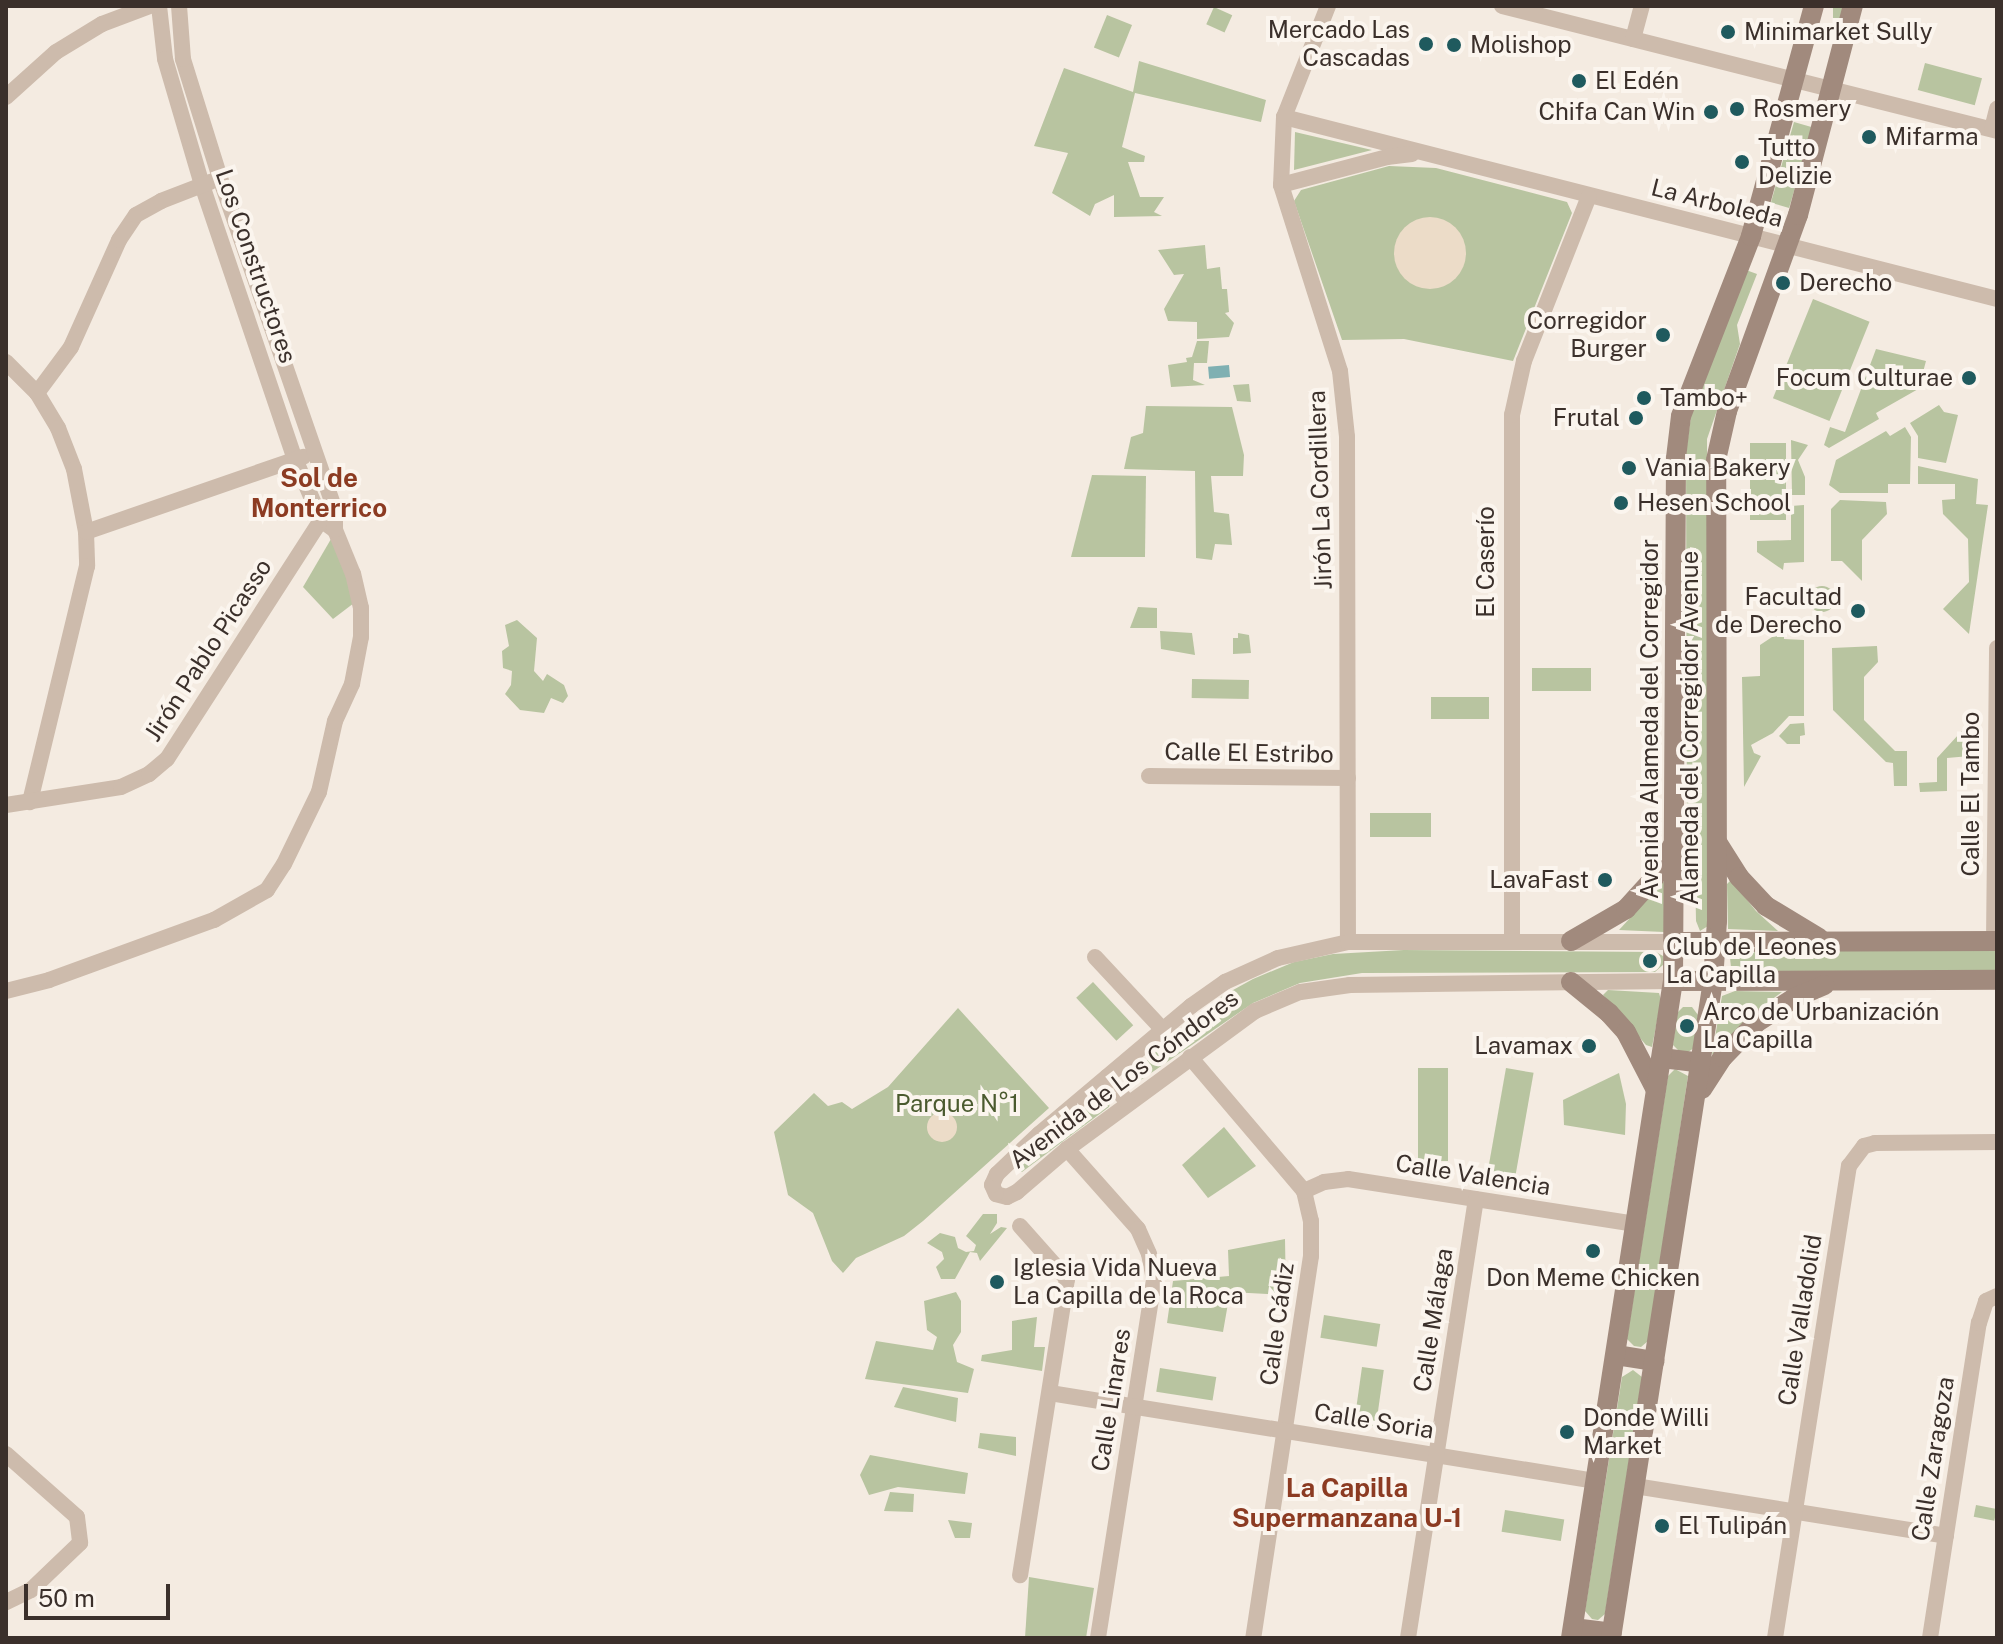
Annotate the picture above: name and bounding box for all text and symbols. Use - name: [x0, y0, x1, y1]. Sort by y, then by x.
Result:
- place label: Mercado Las Cascadas: [1267, 16, 1410, 72]
- place label: Minimarket Sully: [1744, 18, 1933, 46]
- marker: Minimarket Sully: [1719, 23, 1737, 41]
- place label: Molishop: [1470, 31, 1572, 59]
- marker: Mercado Las Cascadas: [1417, 35, 1435, 53]
- marker: Molishop: [1445, 36, 1463, 54]
- place label: El Edén: [1595, 67, 1679, 95]
- marker: El Edén: [1570, 72, 1588, 90]
- place label: Rosmery: [1753, 95, 1851, 123]
- place label: Chifa Can Win: [1538, 98, 1695, 126]
- marker: Rosmery: [1728, 100, 1746, 118]
- marker: Chifa Can Win: [1702, 103, 1720, 121]
- place label: Mifarma: [1885, 123, 1978, 151]
- marker: Mifarma: [1860, 128, 1878, 146]
- place label: Tutto Delizie: [1758, 134, 1832, 190]
- marker: Tutto Delizie: [1733, 153, 1751, 171]
- street label: Los Constructores: [209, 165, 303, 367]
- street label: La Arboleda: [1648, 173, 1786, 233]
- place label: Derecho: [1799, 269, 1892, 297]
- marker: Derecho: [1774, 274, 1792, 292]
- place label: Corregidor Burger: [1527, 307, 1647, 363]
- marker: Corregidor Burger: [1654, 326, 1672, 344]
- place label: Focum Culturae: [1776, 364, 1953, 392]
- marker: Focum Culturae: [1960, 369, 1978, 387]
- place label: Tambo+: [1660, 384, 1748, 412]
- marker: Tambo+: [1635, 389, 1653, 407]
- street label: Jirón La Cordillera: [1302, 390, 1338, 590]
- place label: Frutal: [1553, 404, 1620, 432]
- marker: Frutal: [1627, 409, 1645, 427]
- place label: Vania Bakery: [1645, 454, 1791, 482]
- marker: Vania Bakery: [1620, 459, 1638, 477]
- district label: Sol de Monterrico: [251, 462, 387, 524]
- place label: Hesen School: [1637, 489, 1791, 517]
- marker: Hesen School: [1612, 494, 1630, 512]
- street label: El Caserío: [1472, 506, 1500, 618]
- street label: Avenida Alameda del Corregidor: [1636, 539, 1664, 899]
- street label: Alameda del Corregidor Avenue: [1676, 551, 1704, 905]
- street label: Jirón Pablo Picasso: [138, 553, 278, 747]
- place label: Facultad de Derecho: [1715, 583, 1842, 639]
- marker: Facultad de Derecho: [1849, 602, 1867, 620]
- street label: Calle El Tambo: [1957, 711, 1985, 877]
- street label: Calle El Estribo: [1164, 737, 1334, 769]
- place label: LavaFast: [1489, 866, 1589, 894]
- marker: LavaFast: [1596, 871, 1614, 889]
- place label: Club de Leones La Capilla: [1666, 933, 1837, 989]
- marker: Club de Leones La Capilla: [1641, 952, 1659, 970]
- street label: Avenida de Los Cóndores: [1004, 983, 1244, 1175]
- place label: Arco de Urbanización La Capilla: [1703, 998, 1940, 1054]
- marker: Arco de Urbanización La Capilla: [1678, 1017, 1696, 1035]
- place label: Lavamax: [1474, 1032, 1573, 1060]
- marker: Lavamax: [1580, 1037, 1598, 1055]
- park label: Parque N°1: [895, 1090, 1019, 1118]
- street label: Calle Valencia: [1393, 1148, 1553, 1202]
- street label: Calle Valladolid: [1772, 1232, 1828, 1408]
- marker: Don Meme Chicken: [1584, 1242, 1602, 1260]
- street label: Calle Málaga: [1407, 1246, 1459, 1394]
- place label: Iglesia Vida Nueva La Capilla de la Roca: [1013, 1254, 1244, 1310]
- street label: Calle Cádiz: [1254, 1260, 1300, 1388]
- place label: Don Meme Chicken: [1486, 1264, 1700, 1292]
- marker: Iglesia Vida Nueva La Capilla de la Roca: [988, 1273, 1006, 1291]
- street label: Calle Linares: [1085, 1326, 1137, 1474]
- street label: Calle Zaragoza: [1906, 1375, 1960, 1543]
- street label: Calle Soria: [1312, 1397, 1436, 1445]
- place label: Donde Willi Market: [1583, 1404, 1710, 1460]
- marker: Donde Willi Market: [1558, 1423, 1576, 1441]
- district label: La Capilla Supermanzana U-1: [1232, 1472, 1462, 1534]
- place label: El Tulipán: [1678, 1512, 1787, 1540]
- marker: El Tulipán: [1653, 1517, 1671, 1535]
- scale bar: [28, 1568, 174, 1618]
- text: 50 m: [38, 1584, 95, 1612]

